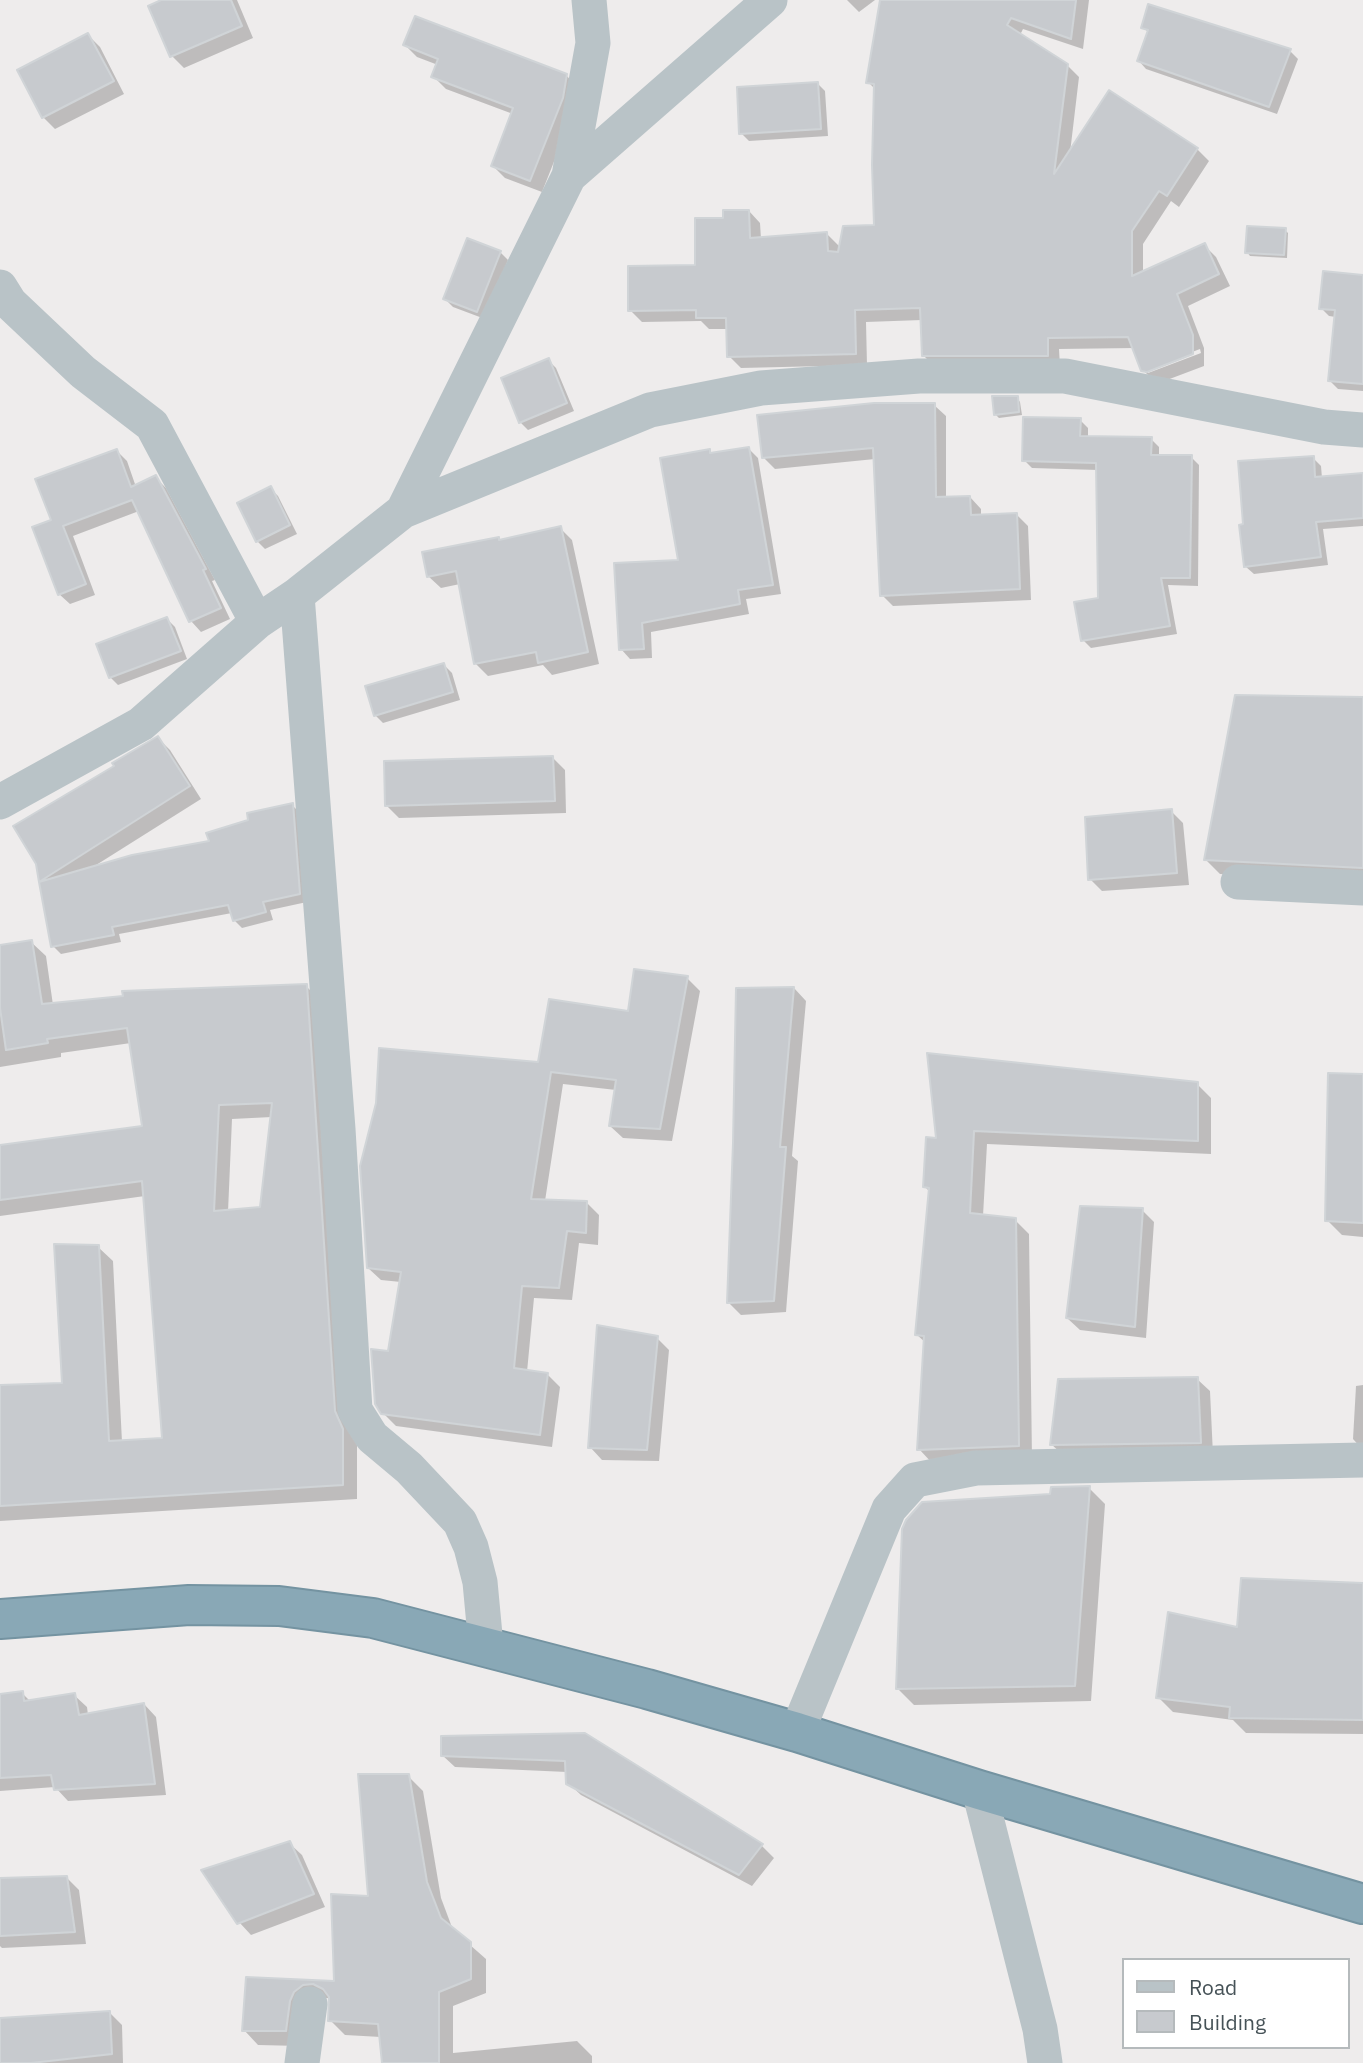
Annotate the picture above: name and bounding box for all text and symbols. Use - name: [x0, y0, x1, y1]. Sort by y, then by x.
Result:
- legend: [1122, 1958, 1349, 2049]
- text: Road: [1189, 1973, 1237, 2001]
- text: Building: [1189, 2008, 1266, 2036]

